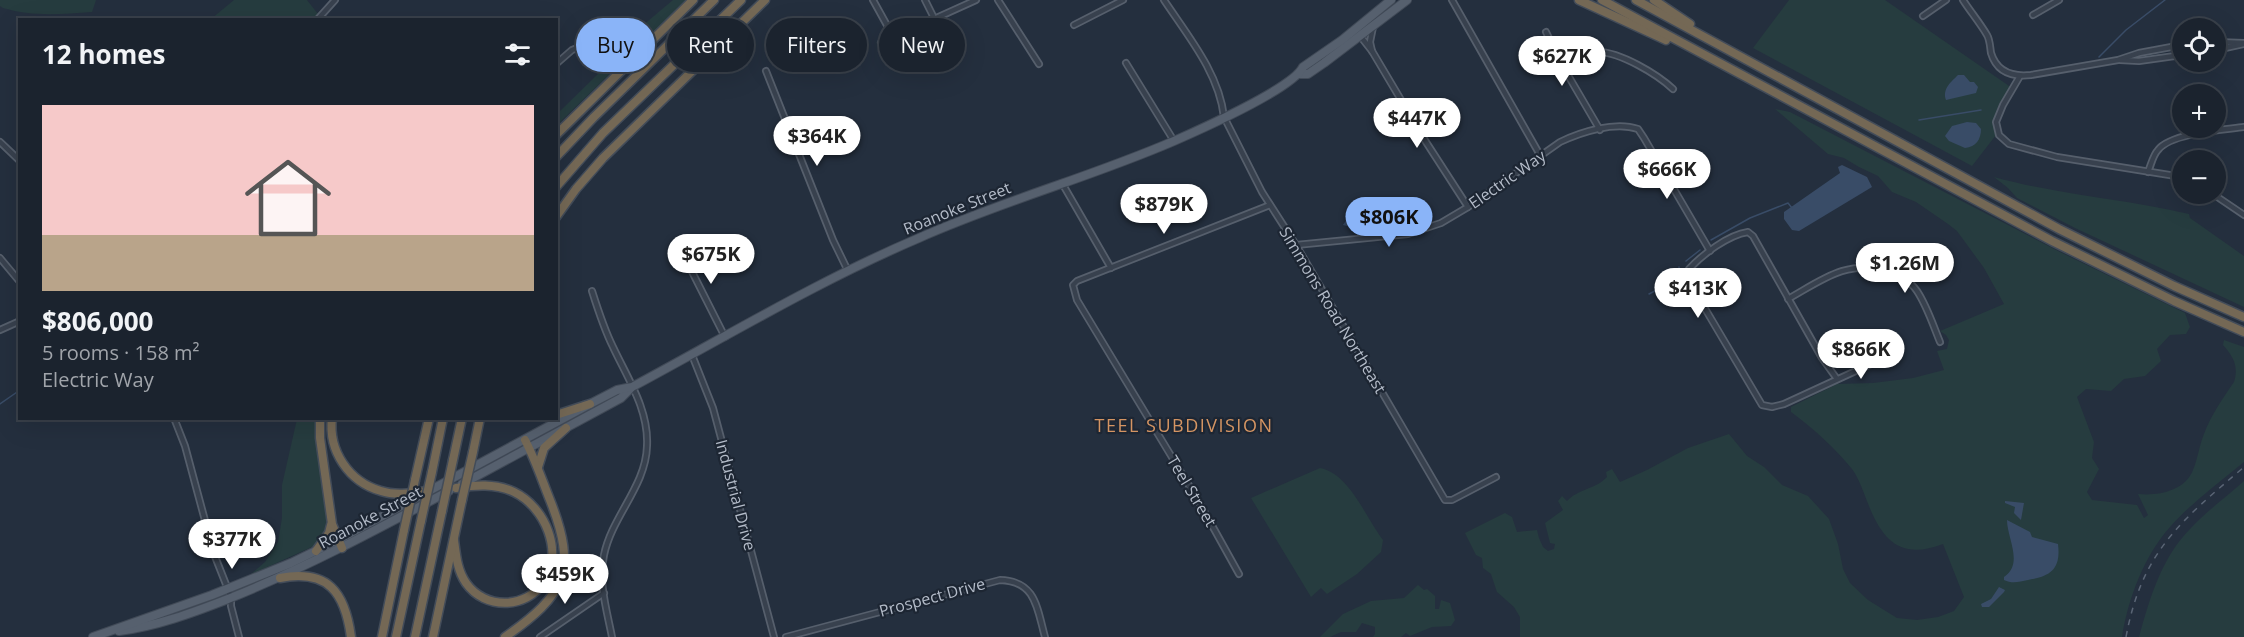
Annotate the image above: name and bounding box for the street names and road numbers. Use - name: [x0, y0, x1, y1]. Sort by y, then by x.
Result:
- street label: Electric Way: [1464, 144, 1551, 214]
- street label: Roanoke Street: [900, 176, 1014, 240]
- street label: Simmons Road Northeast: [1274, 223, 1392, 398]
- street label: Industrial Drive: [711, 437, 761, 553]
- street label: Teel Street: [1162, 451, 1222, 531]
- street label: Roanoke Street: [314, 480, 426, 553]
- street label: Prospect Drive: [877, 572, 987, 622]

